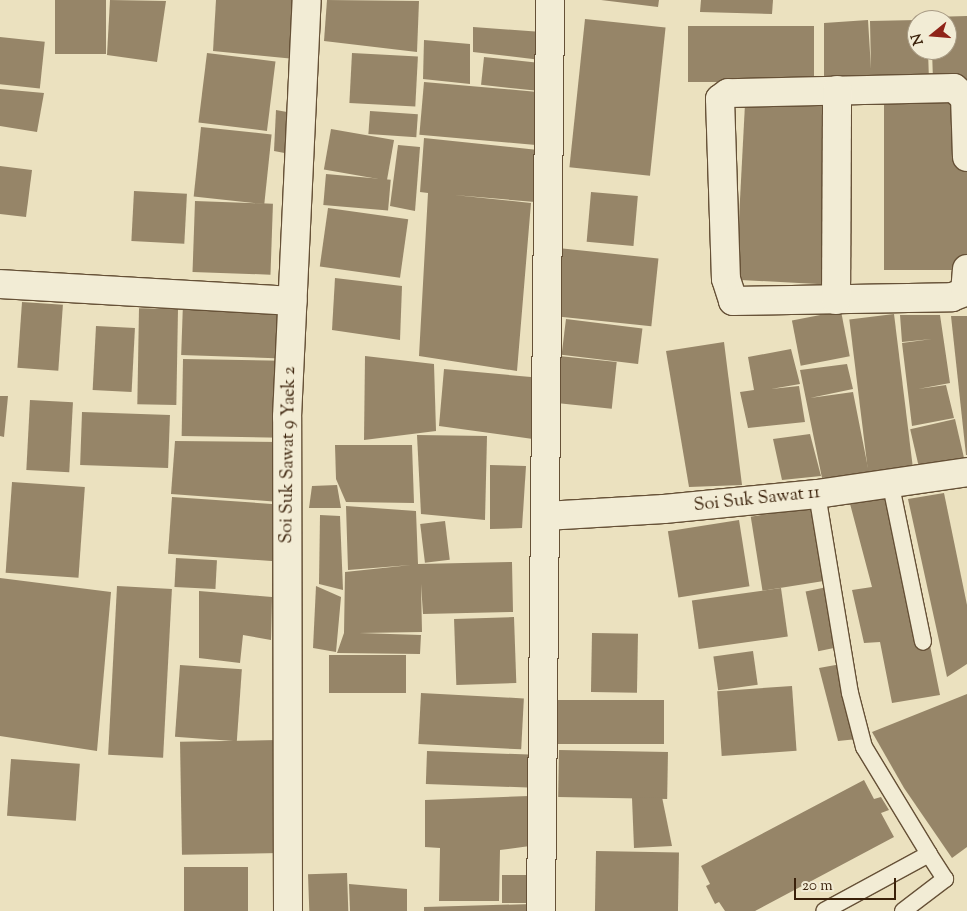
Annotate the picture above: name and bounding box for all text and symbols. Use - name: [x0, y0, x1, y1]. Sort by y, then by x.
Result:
- north arrow: [907, 10, 957, 60]
- text: N: [907, 31, 930, 47]
- street label: Soi Suk Sawat 9 Yaek 2: [277, 366, 301, 544]
- street label: Soi Suk Sawat 11: [693, 483, 821, 517]
- scale bar: [797, 868, 900, 900]
- text: 20 m: [802, 876, 833, 897]

